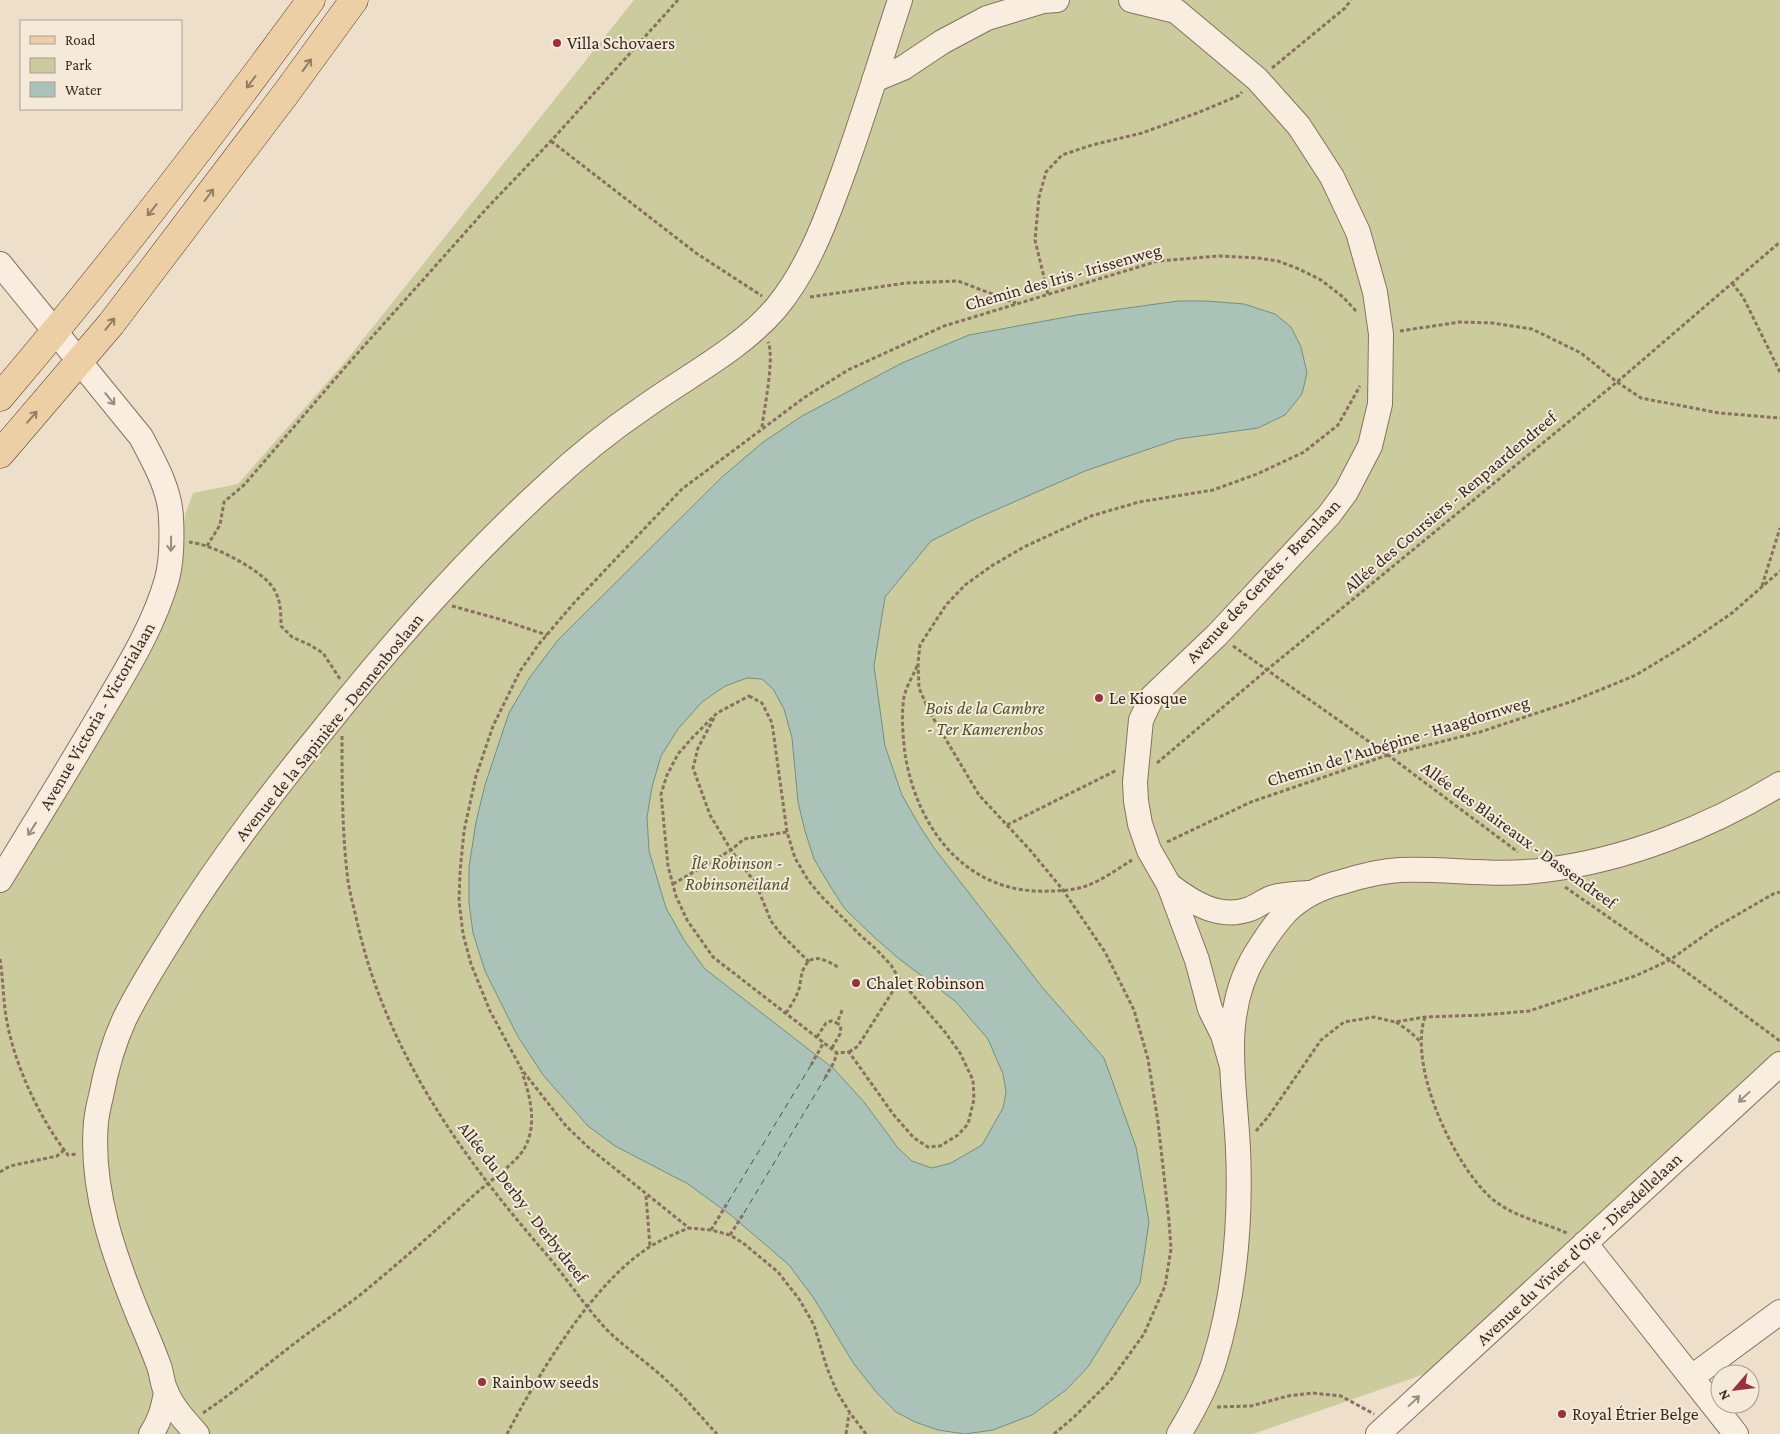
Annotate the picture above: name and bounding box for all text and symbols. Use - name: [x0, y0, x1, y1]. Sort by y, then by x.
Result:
- legend: [20, 20, 182, 110]
- text: Road: [65, 32, 96, 48]
- place label: Villa Schovaers: [567, 33, 675, 53]
- marker: Villa Schovaers: [551, 37, 563, 49]
- text: Park: [65, 57, 92, 73]
- one-way arrow: [302, 58, 312, 72]
- one-way arrow: [246, 75, 257, 88]
- text: Water: [65, 82, 102, 98]
- one-way arrow: [203, 188, 214, 201]
- one-way arrow: [147, 204, 158, 217]
- street label: Chemin des Iris - Irissenweg: [963, 239, 1164, 315]
- one-way arrow: [105, 318, 116, 331]
- one-way arrow: [105, 392, 116, 405]
- street label: Allée des Coursiers - Renpaardendreef: [1340, 406, 1562, 597]
- one-way arrow: [26, 411, 37, 424]
- street label: Avenue des Genêts - Bremlaan: [1182, 495, 1344, 667]
- one-way arrow: [166, 536, 176, 552]
- street label: Avenue de la Sapinière - Dennenboslaan: [231, 609, 427, 845]
- street label: Avenue Victoria - Victorialaan: [35, 618, 159, 813]
- place label: Le Kiosque: [1109, 688, 1187, 708]
- street label: Chemin de l'Aubépine - Haagdornweg: [1265, 691, 1532, 790]
- marker: Le Kiosque: [1093, 692, 1105, 704]
- park label: Bois de la Cambre - Ter Kamerenbos: [925, 698, 1045, 739]
- street label: Allée des Blaireaux - Dassendreef: [1417, 757, 1622, 914]
- one-way arrow: [26, 822, 36, 836]
- park label: Île Robinson - Robinsoneiland: [685, 853, 789, 894]
- place label: Chalet Robinson: [866, 973, 985, 993]
- marker: Chalet Robinson: [850, 977, 862, 989]
- one-way arrow: [1738, 1091, 1751, 1103]
- street label: Allée du Derby - Derbydreef: [454, 1118, 593, 1288]
- street label: Avenue du Vivier d'Oie - Diesdellelaan: [1472, 1148, 1686, 1350]
- north arrow: [1710, 1364, 1760, 1414]
- place label: Rainbow seeds: [492, 1372, 599, 1392]
- marker: Rainbow seeds: [476, 1376, 488, 1388]
- text: N: [1714, 1387, 1733, 1403]
- one-way arrow: [1408, 1395, 1421, 1407]
- place label: Royal Étrier Belge: [1572, 1404, 1699, 1424]
- marker: Royal Étrier Belge: [1556, 1408, 1568, 1420]

